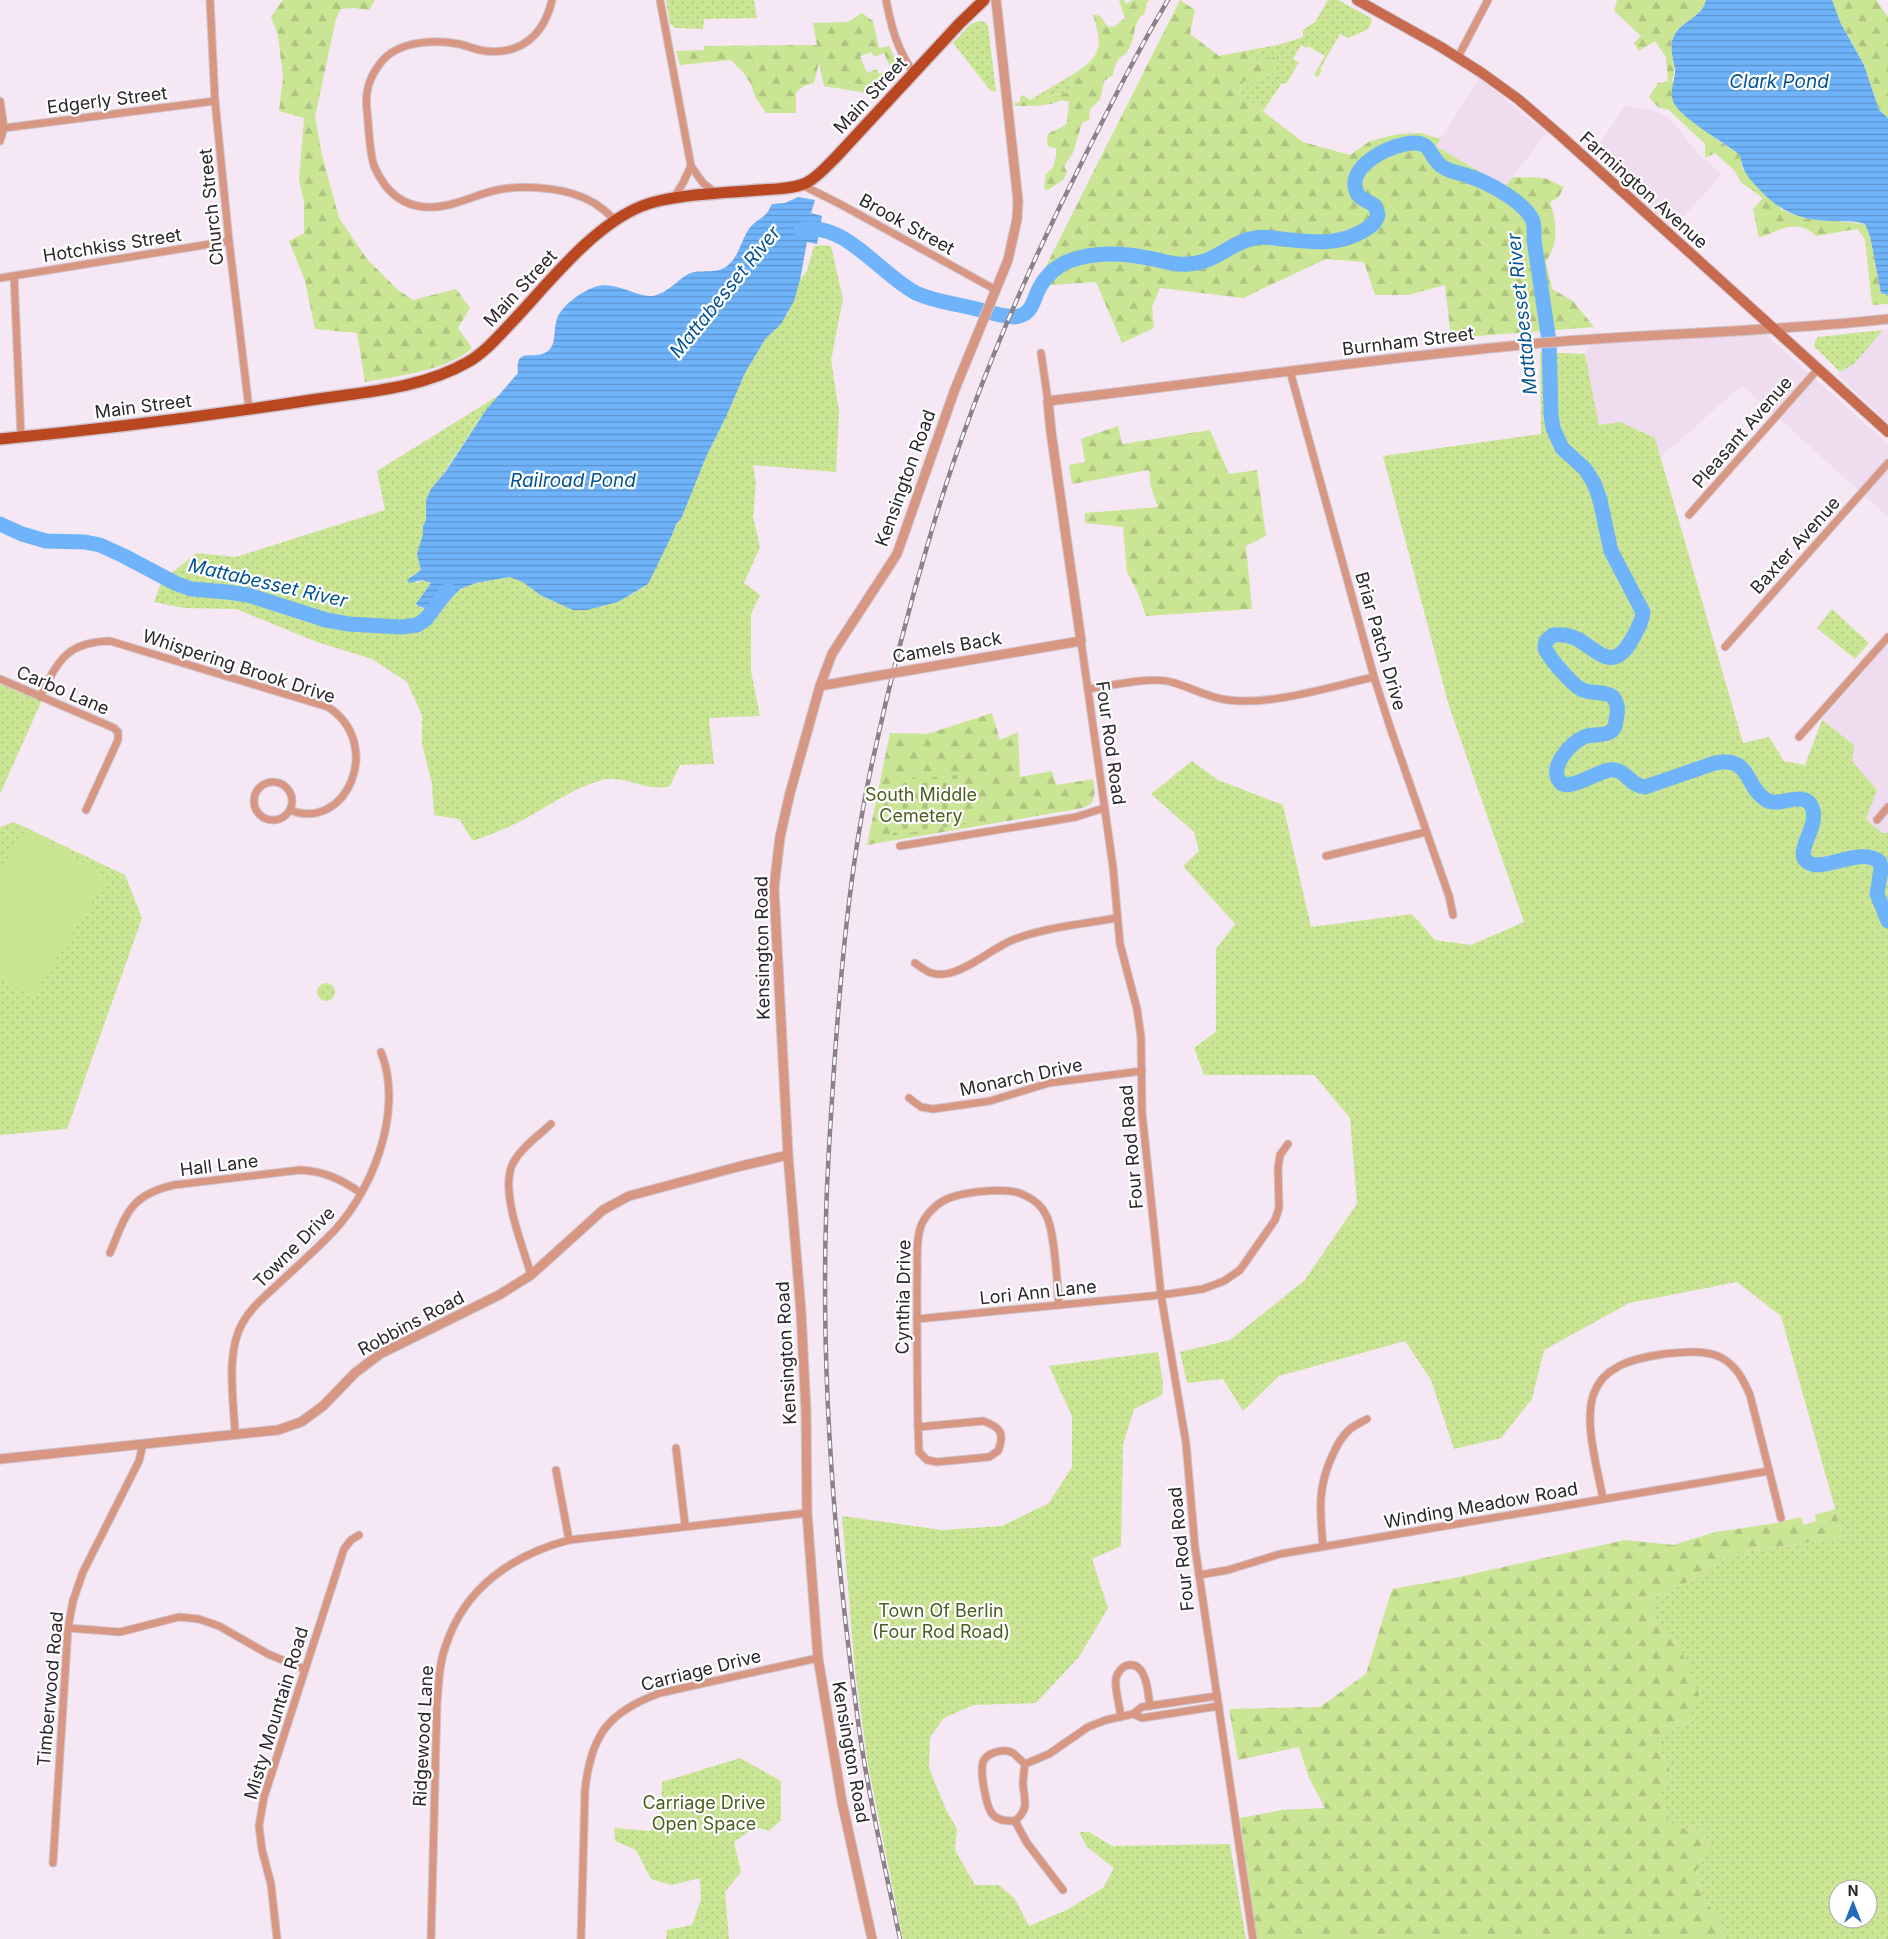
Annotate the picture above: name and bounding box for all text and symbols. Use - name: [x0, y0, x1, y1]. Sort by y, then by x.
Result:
- street label: Main Street: [829, 52, 911, 138]
- water label: Clark Pond: [1729, 70, 1829, 93]
- street label: Edgerly Street: [46, 82, 168, 118]
- street label: Farmington Avenue: [1576, 127, 1712, 253]
- street label: Church Street: [194, 147, 228, 267]
- street label: Brook Street: [856, 189, 958, 259]
- water label: Mattabesset River: [665, 221, 786, 362]
- street label: Hotchkiss Street: [41, 224, 183, 266]
- water label: Mattabesset River: [1502, 231, 1542, 396]
- street label: Main Street: [479, 245, 561, 331]
- street label: Burnham Street: [1341, 322, 1475, 359]
- street label: Pleasant Avenue: [1688, 372, 1796, 492]
- street label: Main Street: [93, 390, 193, 422]
- street label: Kensington Road: [871, 407, 939, 549]
- water label: Railroad Pond: [510, 469, 636, 492]
- street label: Baxter Avenue: [1746, 492, 1844, 598]
- water label: Mattabesset River: [186, 553, 351, 613]
- street label: Briar Patch Drive: [1351, 569, 1411, 713]
- street label: Whispering Brook Drive: [140, 625, 338, 707]
- street label: Camels Back: [891, 627, 1003, 667]
- street label: Carbo Lane: [14, 661, 112, 719]
- street label: Four Rod Road: [1092, 680, 1130, 806]
- park label: South Middle Cemetery: [865, 784, 977, 826]
- street label: Kensington Road: [750, 876, 774, 1020]
- street label: Monarch Drive: [958, 1054, 1084, 1100]
- street label: Four Rod Road: [1115, 1084, 1147, 1210]
- street label: Hall Lane: [179, 1150, 259, 1180]
- street label: Towne Drive: [249, 1202, 339, 1292]
- street label: Cynthia Drive: [892, 1240, 914, 1354]
- street label: Lori Ann Lane: [978, 1275, 1098, 1309]
- street label: Kensington Road: [772, 1281, 800, 1425]
- street label: Robbins Road: [354, 1286, 468, 1360]
- street label: Winding Meadow Road: [1382, 1478, 1580, 1532]
- street label: Four Rod Road: [1164, 1486, 1198, 1612]
- park label: Town Of Berlin (Four Rod Road): [872, 1600, 1010, 1642]
- street label: Timberwood Road: [33, 1611, 67, 1767]
- street label: Misty Mountain Road: [240, 1624, 312, 1802]
- street label: Carriage Drive: [639, 1645, 763, 1695]
- street label: Ridgewood Lane: [409, 1665, 437, 1807]
- street label: Kensington Road: [828, 1679, 874, 1825]
- park label: Carriage Drive Open Space: [642, 1792, 766, 1834]
- north arrow: [1828, 1879, 1878, 1929]
- text: N: [1848, 1882, 1858, 1899]

